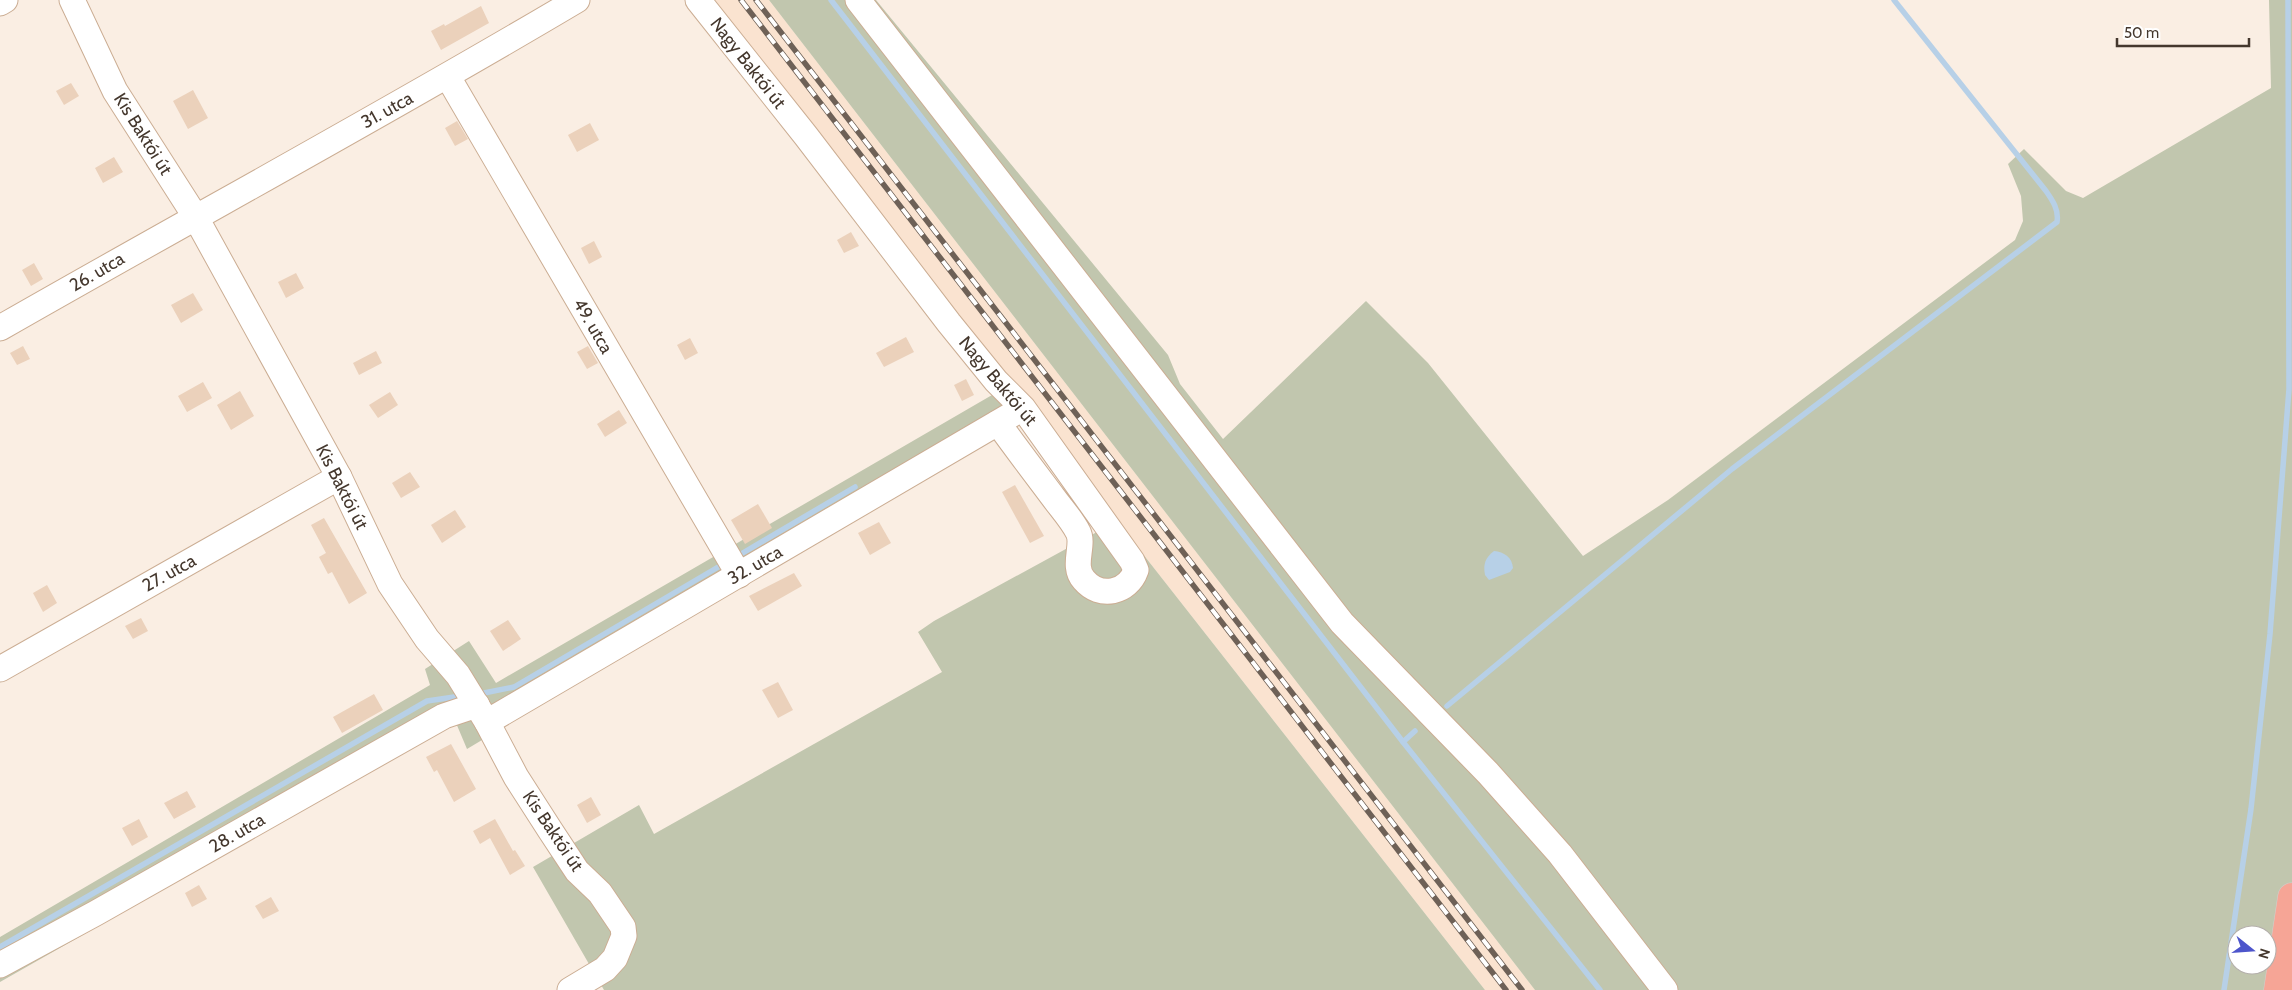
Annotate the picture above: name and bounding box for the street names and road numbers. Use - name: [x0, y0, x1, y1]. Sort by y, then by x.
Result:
- street label: Nagy Baktói út: [705, 13, 791, 113]
- street label: 31. utca: [357, 87, 417, 133]
- street label: Kis Baktói út: [109, 89, 177, 179]
- street label: 26. utca: [66, 247, 129, 296]
- street label: 49. utca: [568, 294, 618, 358]
- street label: Nagy Baktói út: [954, 332, 1042, 430]
- street label: Kis Baktói út: [311, 441, 373, 533]
- street label: 32. utca: [724, 540, 786, 589]
- street label: 27. utca: [138, 549, 200, 597]
- street label: Kis Baktói út: [518, 786, 588, 876]
- street label: 28. utca: [205, 808, 269, 858]

